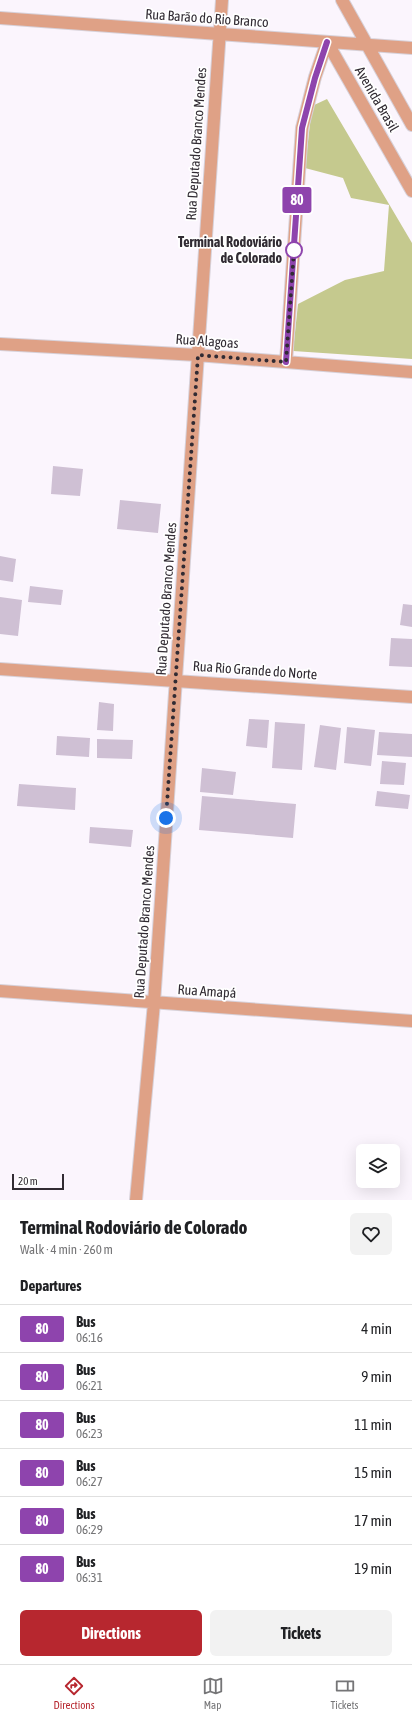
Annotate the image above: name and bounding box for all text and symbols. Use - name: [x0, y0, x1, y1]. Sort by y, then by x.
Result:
- street label: Rua Barão do Rio Branco: [145, 6, 269, 30]
- street label: Avenida Brasil: [352, 63, 402, 135]
- street label: Rua Deputado Branco Mendes: [183, 67, 209, 221]
- line badge: 80: [279, 187, 315, 213]
- text: 80: [290, 192, 304, 208]
- place label: Terminal Rodoviário de Colorado: [178, 234, 282, 266]
- marker: Terminal Rodoviário de Colorado: [285, 241, 303, 259]
- street label: Rua Alagoas: [175, 331, 239, 351]
- street label: Rua Deputado Branco Mendes: [153, 522, 179, 676]
- street label: Rua Rio Grande do Norte: [192, 658, 318, 682]
- your location: [156, 808, 176, 828]
- street label: Rua Deputado Branco Mendes: [131, 845, 157, 999]
- street label: Rua Amapá: [177, 981, 237, 1001]
- map controls: [356, 1144, 400, 1188]
- button: layers: [356, 1144, 400, 1188]
- scale bar: [12, 1172, 64, 1191]
- text: 20 m: [18, 1175, 38, 1187]
- button: heart: [350, 1213, 392, 1255]
- text: Terminal Rodoviário de Colorado: [20, 1216, 247, 1238]
- text: Walk · 4 min · 260 m: [20, 1242, 113, 1257]
- text: Departures: [20, 1277, 82, 1294]
- text: Bus: [76, 1313, 96, 1330]
- text: 4 min: [361, 1320, 392, 1337]
- text: 80: [35, 1321, 49, 1337]
- text: 06:16: [76, 1330, 103, 1345]
- text: Bus: [76, 1361, 96, 1378]
- text: 9 min: [361, 1368, 392, 1385]
- text: 80: [35, 1369, 49, 1385]
- text: 06:21: [76, 1378, 103, 1393]
- text: Bus: [76, 1409, 96, 1426]
- text: 11 min: [354, 1416, 392, 1433]
- text: 80: [35, 1417, 49, 1433]
- text: 06:23: [76, 1426, 103, 1441]
- text: Bus: [76, 1457, 96, 1474]
- text: 15 min: [354, 1464, 392, 1481]
- text: 80: [35, 1465, 49, 1481]
- text: 06:27: [76, 1474, 103, 1489]
- text: Bus: [76, 1505, 96, 1522]
- text: 17 min: [354, 1512, 392, 1529]
- text: 80: [35, 1513, 49, 1529]
- text: 06:29: [76, 1522, 103, 1537]
- text: Bus: [76, 1553, 96, 1570]
- text: 19 min: [354, 1560, 392, 1577]
- text: 80: [35, 1561, 49, 1577]
- text: 06:31: [76, 1570, 103, 1585]
- button: Directions: [20, 1610, 202, 1656]
- button: Tickets: [210, 1610, 392, 1656]
- tab: Directions: [54, 1675, 95, 1711]
- tab: Map: [202, 1675, 224, 1711]
- tab: Tickets: [331, 1675, 358, 1711]

